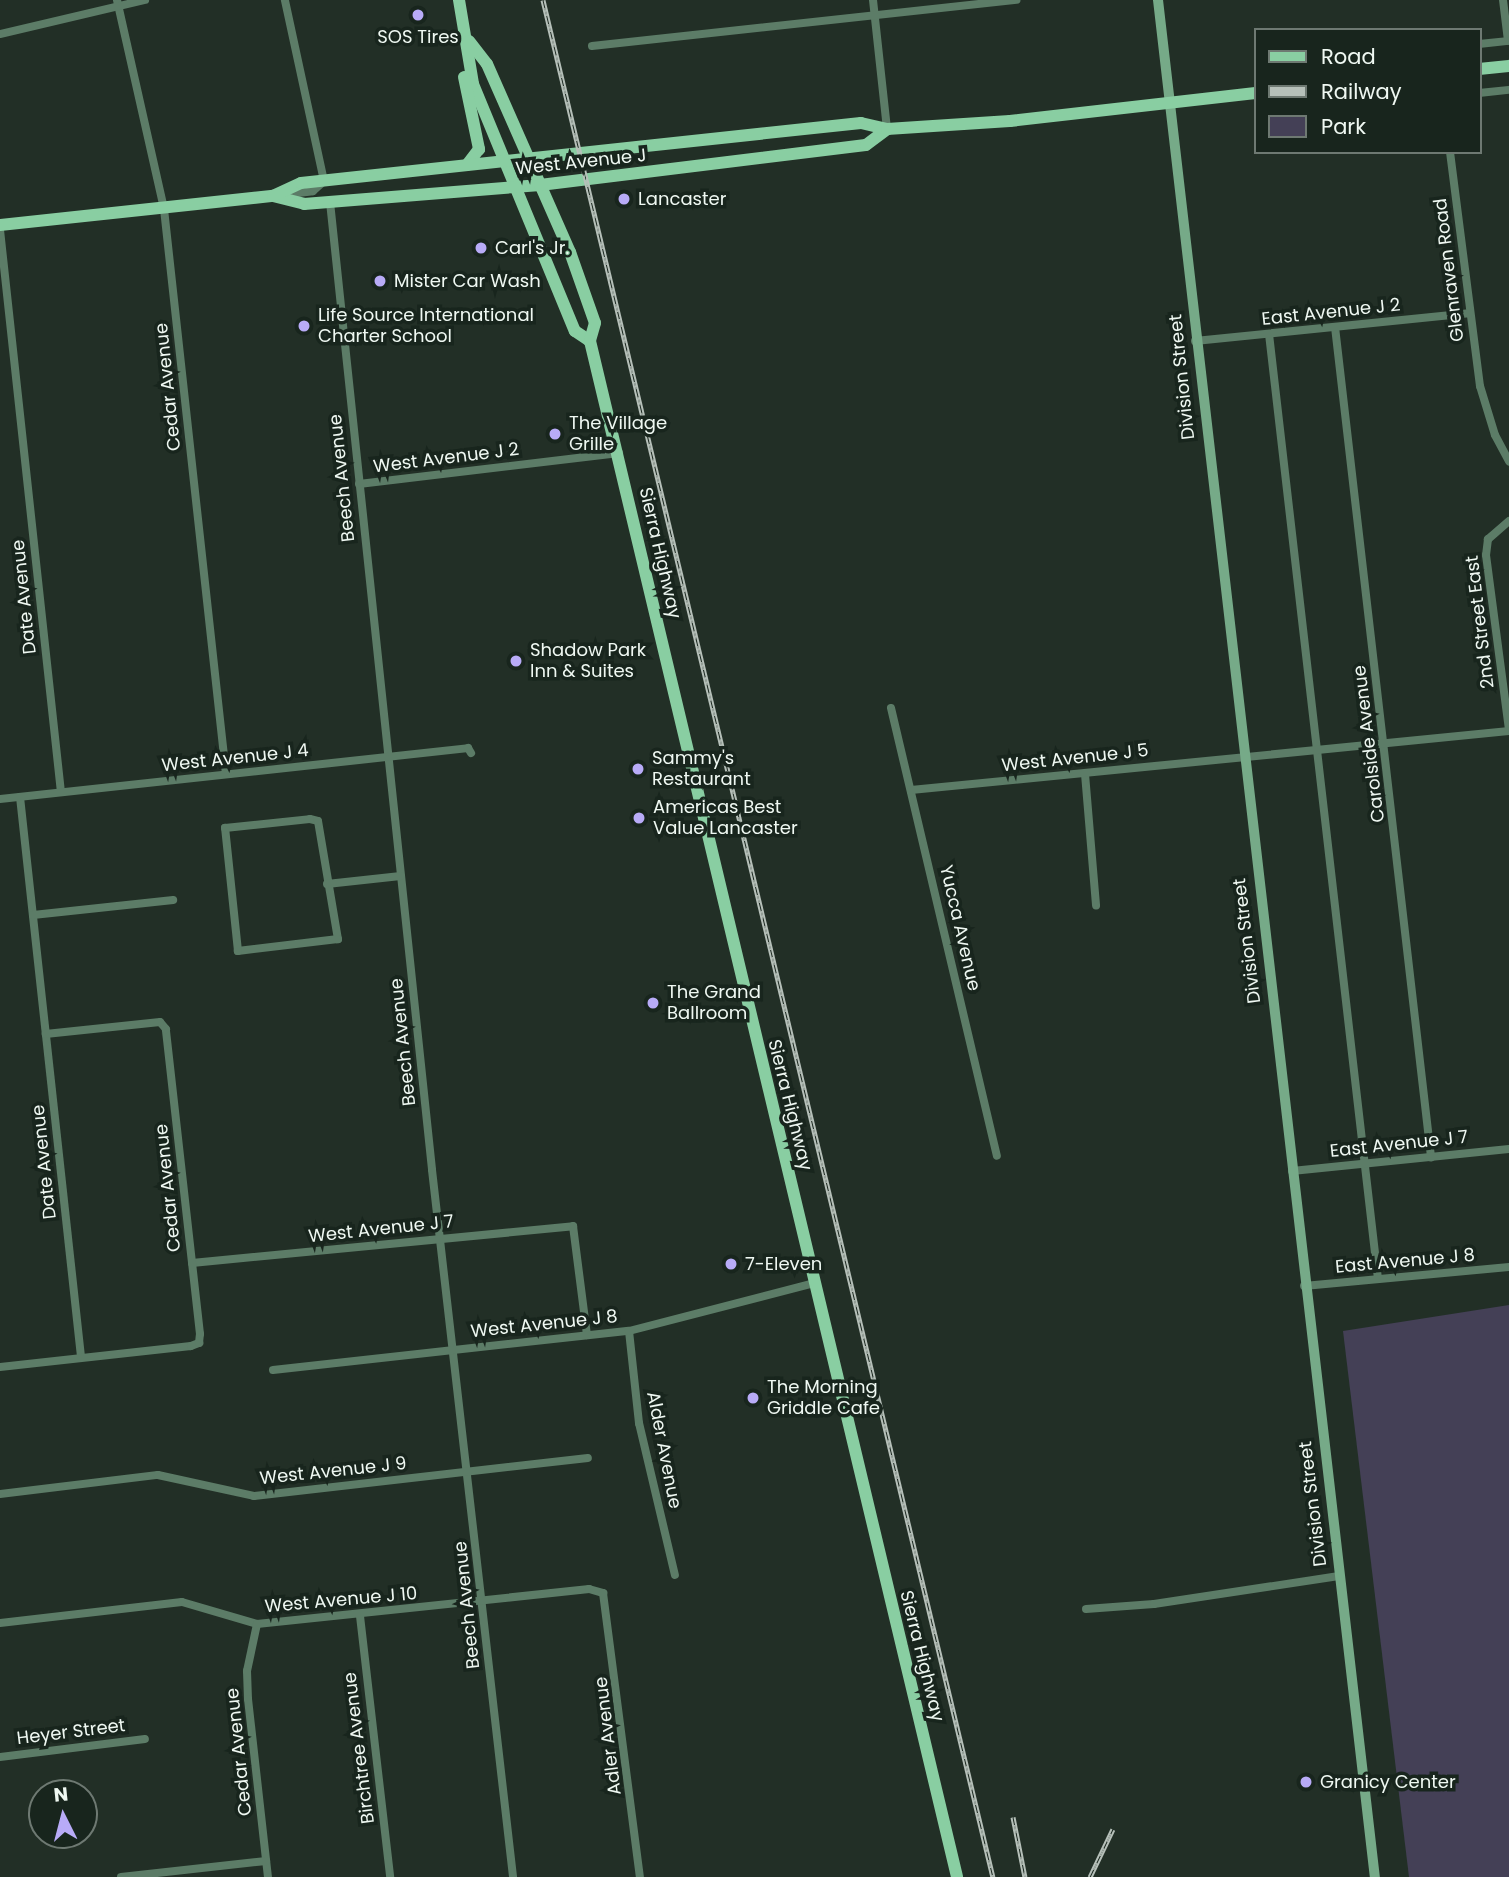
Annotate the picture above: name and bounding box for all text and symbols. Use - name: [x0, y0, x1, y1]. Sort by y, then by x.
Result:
- marker: SOS Tires: [410, 7, 426, 23]
- place label: SOS Tires: [377, 26, 459, 48]
- legend: [1254, 28, 1481, 154]
- text: Road: [1321, 42, 1376, 71]
- text: Railway: [1321, 77, 1402, 106]
- text: Park: [1321, 112, 1366, 141]
- street label: West Avenue J: [515, 144, 647, 180]
- place label: Lancaster: [638, 188, 726, 210]
- marker: Lancaster: [616, 191, 632, 207]
- street label: Glenraven Road: [1429, 197, 1469, 343]
- place label: Carl's Jr.: [495, 237, 569, 259]
- marker: Carl's Jr.: [473, 240, 489, 256]
- place label: Mister Car Wash: [394, 270, 541, 292]
- marker: Mister Car Wash: [372, 273, 388, 289]
- street label: East Avenue J 2: [1261, 294, 1401, 330]
- place label: Life Source International Charter School: [318, 305, 534, 348]
- street label: Division Street: [1165, 313, 1199, 441]
- marker: Life Source International Charter School: [296, 318, 312, 334]
- street label: Cedar Avenue: [151, 322, 185, 452]
- street label: Beech Avenue: [325, 413, 359, 543]
- place label: The Village Grille: [569, 413, 667, 456]
- marker: The Village Grille: [547, 426, 563, 442]
- street label: West Avenue J 2: [372, 438, 520, 478]
- street label: Sierra Highway: [634, 485, 686, 621]
- street label: Date Avenue: [7, 539, 41, 655]
- street label: 2nd Street East: [1461, 554, 1499, 690]
- place label: Shadow Park Inn & Suites: [530, 640, 646, 682]
- marker: Shadow Park Inn & Suites: [508, 653, 524, 669]
- street label: Carolside Avenue: [1349, 664, 1389, 824]
- street label: West Avenue J 4: [161, 740, 309, 776]
- street label: West Avenue J 5: [1001, 740, 1149, 776]
- place label: Sammy's Restaurant: [652, 748, 751, 790]
- marker: Sammy's Restaurant: [630, 761, 646, 777]
- place label: Americas Best Value Lancaster: [653, 797, 798, 840]
- marker: Americas Best Value Lancaster: [631, 810, 647, 826]
- street label: Yucca Avenue: [935, 863, 985, 993]
- street label: Division Street: [1229, 877, 1265, 1005]
- street label: Beech Avenue: [386, 977, 420, 1107]
- place label: The Grand Ballroom: [667, 982, 761, 1024]
- marker: The Grand Ballroom: [645, 995, 661, 1011]
- street label: Sierra Highway: [763, 1037, 817, 1173]
- street label: Date Avenue: [27, 1104, 61, 1220]
- street label: Cedar Avenue: [151, 1123, 185, 1253]
- street label: East Avenue J 7: [1329, 1126, 1469, 1162]
- street label: West Avenue J 7: [307, 1211, 455, 1247]
- street label: East Avenue J 8: [1334, 1244, 1476, 1278]
- place label: 7-Eleven: [745, 1253, 822, 1275]
- marker: 7-Eleven: [723, 1256, 739, 1272]
- street label: West Avenue J 8: [469, 1306, 619, 1342]
- place label: The Morning Griddle Cafe: [767, 1377, 880, 1420]
- street label: Alder Avenue: [642, 1390, 686, 1510]
- marker: The Morning Griddle Cafe: [745, 1390, 761, 1406]
- street label: Division Street: [1295, 1440, 1331, 1568]
- street label: West Avenue J 9: [258, 1453, 408, 1489]
- street label: Beech Avenue: [450, 1540, 484, 1670]
- street label: West Avenue J 10: [264, 1583, 418, 1617]
- street label: Sierra Highway: [895, 1588, 949, 1724]
- street label: Birchtree Avenue: [339, 1671, 379, 1825]
- street label: Adler Avenue: [590, 1676, 626, 1796]
- street label: Cedar Avenue: [222, 1687, 256, 1817]
- street label: Heyer Street: [16, 1715, 126, 1749]
- place label: Granicy Center: [1320, 1771, 1456, 1793]
- marker: Granicy Center: [1298, 1774, 1314, 1790]
- north arrow: [28, 1779, 98, 1849]
- text: N: [52, 1780, 69, 1809]

